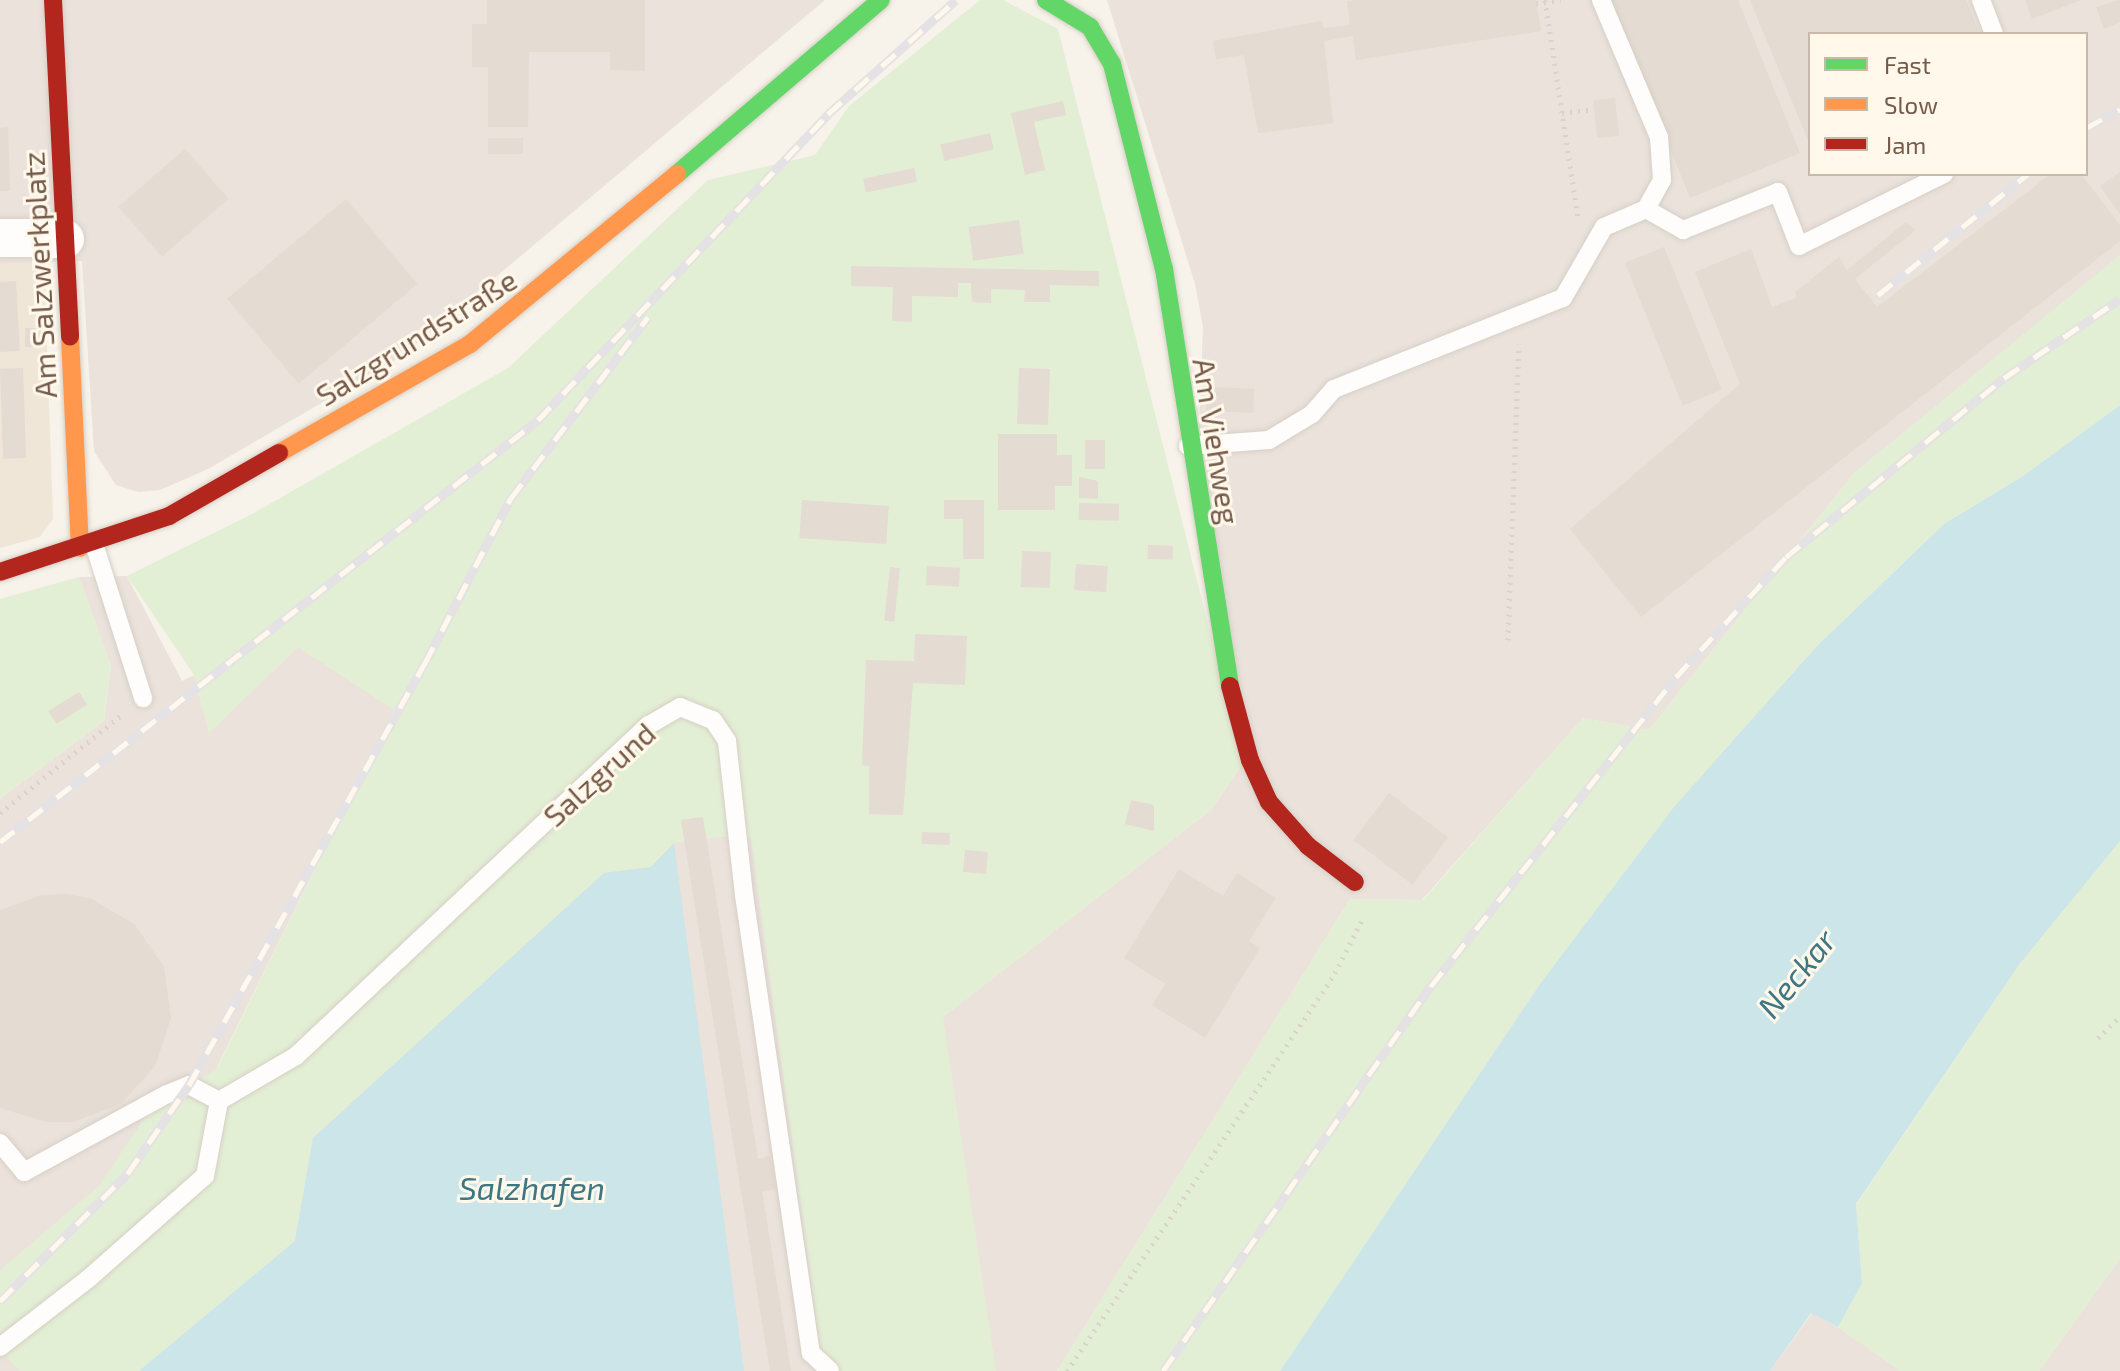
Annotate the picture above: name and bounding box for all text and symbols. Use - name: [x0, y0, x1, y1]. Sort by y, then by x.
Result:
- legend: [1808, 32, 2088, 176]
- text: Fast: [1884, 50, 1931, 79]
- text: Slow: [1884, 90, 1938, 119]
- text: Jam: [1884, 130, 1926, 159]
- street label: Am Salzwerkplatz: [15, 151, 63, 399]
- street label: Salzgrundstraße: [309, 261, 523, 413]
- street label: Am Viehweg: [1186, 355, 1248, 527]
- street label: Salzgrund: [536, 714, 662, 834]
- water label: Neckar: [1749, 921, 1843, 1025]
- water label: Salzhafen: [459, 1168, 605, 1206]

